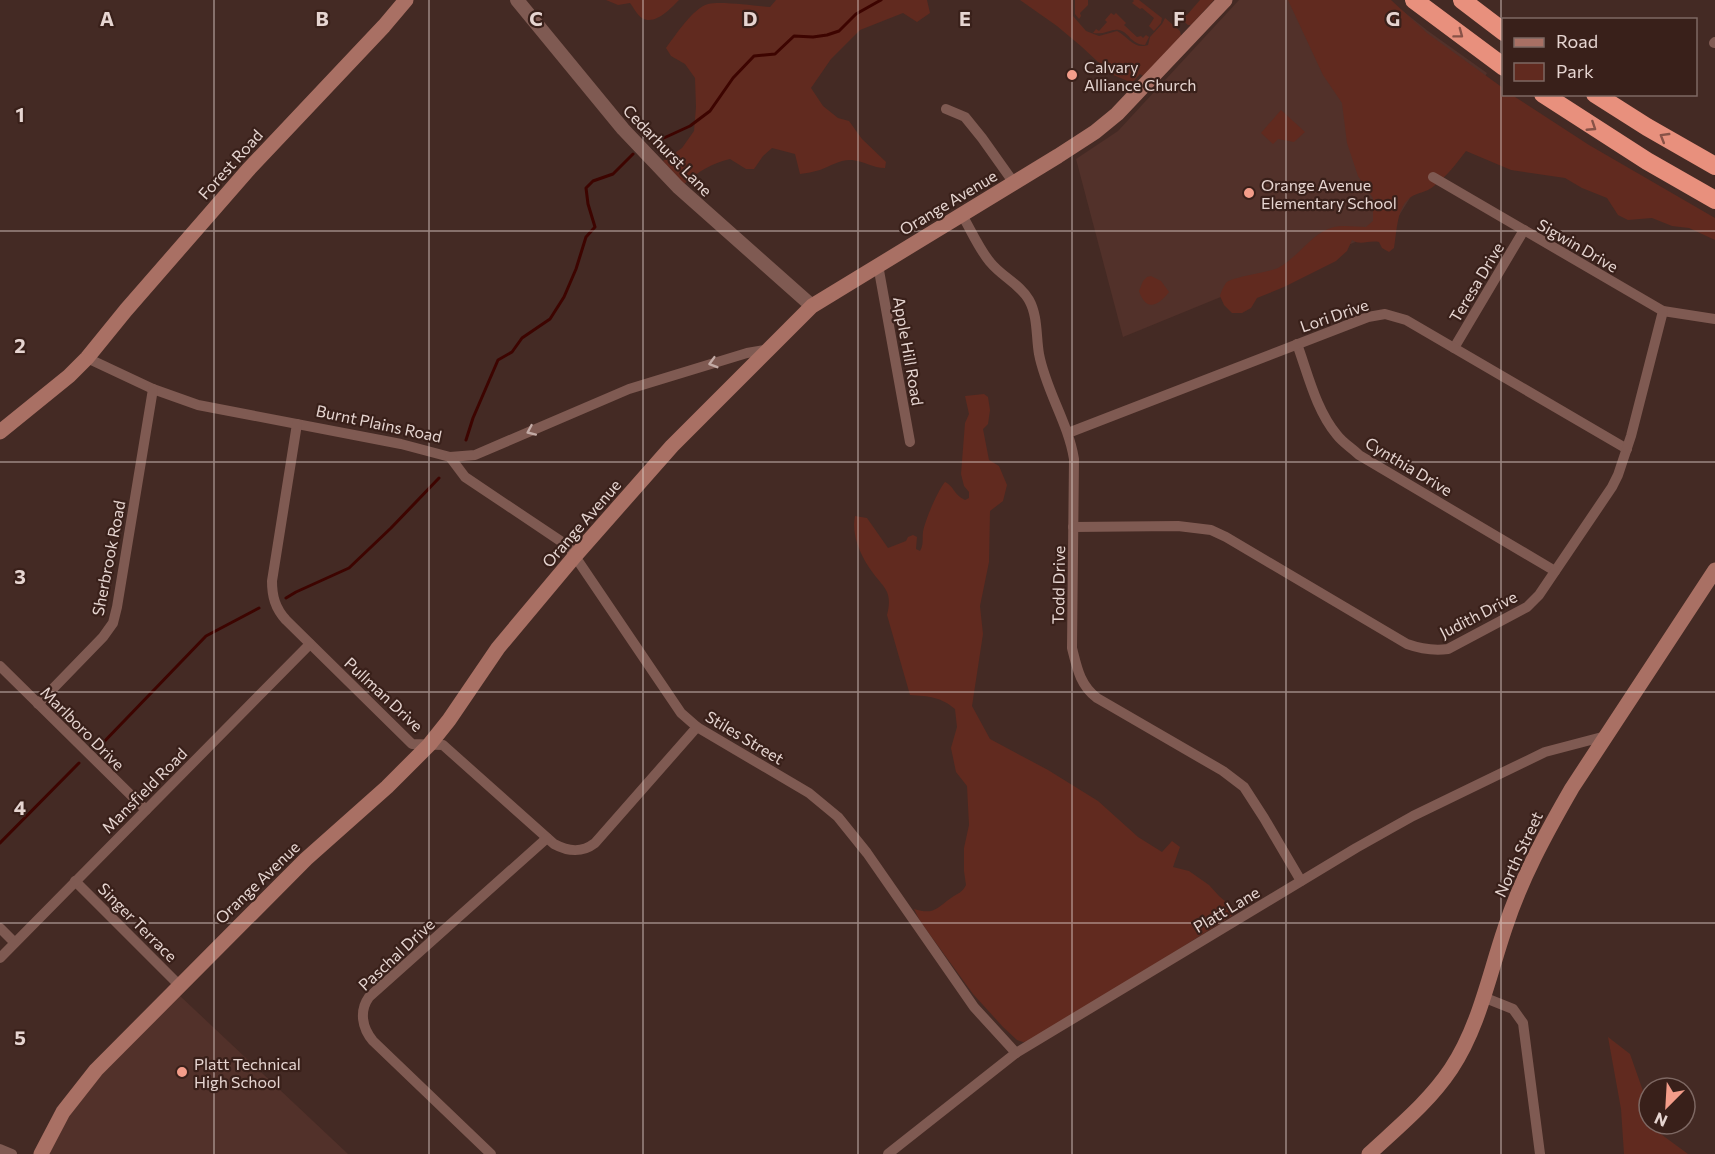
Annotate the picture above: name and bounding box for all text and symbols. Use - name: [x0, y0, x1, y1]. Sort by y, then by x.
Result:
- text: A: [100, 6, 114, 30]
- text: B: [315, 6, 329, 30]
- text: C: [529, 6, 543, 30]
- text: D: [743, 6, 757, 30]
- text: E: [959, 6, 971, 30]
- text: F: [1173, 6, 1185, 30]
- text: G: [1386, 6, 1400, 30]
- legend: [1502, 18, 1697, 96]
- one-way arrow: [1452, 27, 1463, 38]
- text: Road: [1556, 30, 1598, 52]
- place label: Calvary Alliance Church: [1084, 57, 1197, 94]
- text: Park: [1556, 60, 1594, 82]
- marker: Calvary Alliance Church: [1065, 68, 1079, 82]
- street label: Cedarhurst Lane: [620, 100, 716, 200]
- text: 1: [15, 102, 25, 126]
- one-way arrow: [1585, 119, 1596, 130]
- street label: Forest Road: [194, 125, 266, 203]
- one-way arrow: [1660, 133, 1670, 145]
- street label: Orange Avenue: [896, 165, 1000, 239]
- place label: Orange Avenue Elementary School: [1261, 175, 1397, 212]
- marker: Orange Avenue Elementary School: [1242, 186, 1256, 200]
- street label: Sigwin Drive: [1534, 214, 1622, 276]
- street label: Teresa Drive: [1445, 239, 1507, 325]
- street label: Lori Drive: [1297, 294, 1371, 336]
- street label: Apple Hill Road: [890, 295, 928, 407]
- text: 2: [14, 333, 26, 357]
- one-way arrow: [708, 356, 719, 368]
- street label: Burnt Plains Road: [314, 400, 444, 446]
- one-way arrow: [526, 424, 537, 436]
- street label: Cynthia Drive: [1362, 433, 1456, 499]
- street label: Orange Avenue: [538, 475, 624, 571]
- street label: Sherbrook Road: [87, 499, 129, 617]
- street label: Todd Drive: [1048, 545, 1068, 625]
- text: 3: [14, 564, 26, 588]
- street label: Judith Drive: [1436, 586, 1520, 642]
- street label: Pullman Drive: [341, 653, 427, 735]
- street label: Marlboro Drive: [37, 682, 129, 774]
- street label: Stiles Street: [702, 706, 788, 768]
- street label: Mansfield Road: [97, 743, 191, 837]
- text: 4: [14, 795, 26, 819]
- street label: North Street: [1490, 808, 1546, 900]
- street label: Orange Avenue: [211, 837, 303, 927]
- street label: Singer Terrace: [95, 879, 181, 965]
- street label: Platt Lane: [1189, 882, 1263, 936]
- street label: Paschal Drive: [354, 914, 438, 994]
- text: 5: [14, 1025, 26, 1049]
- place label: Platt Technical High School: [194, 1054, 301, 1091]
- marker: Platt Technical High School: [175, 1065, 189, 1079]
- north arrow: [1637, 1076, 1697, 1136]
- text: N: [1651, 1109, 1670, 1131]

